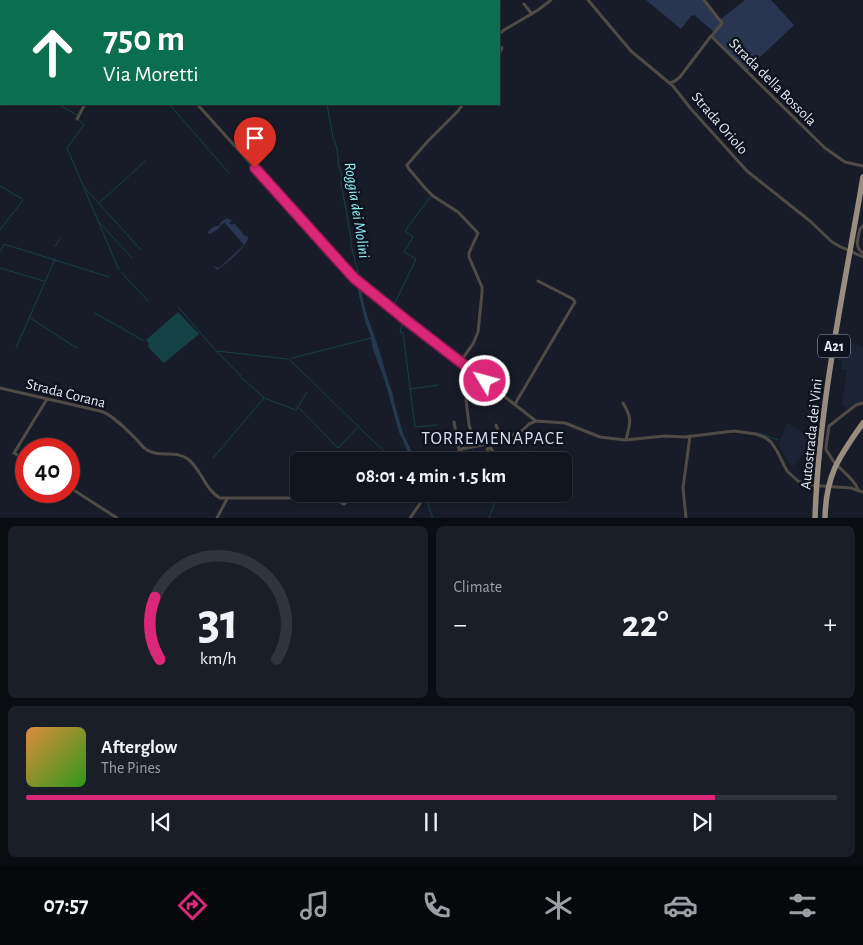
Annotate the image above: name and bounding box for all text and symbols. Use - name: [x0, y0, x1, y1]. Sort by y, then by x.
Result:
- icon: ahead: [20, 20, 85, 85]
- text: 750 m: [103, 22, 185, 57]
- street label: Strada della Bossola: [726, 36, 819, 129]
- text: Via Moretti: [103, 63, 199, 85]
- street label: Strada Oriolo: [689, 89, 751, 157]
- pin: [234, 117, 276, 168]
- icon: arrive: [241, 124, 269, 152]
- water label: Roggia dei Molini: [342, 161, 373, 260]
- road number: A21: [818, 334, 850, 358]
- position arrow: [458, 354, 510, 406]
- street label: Strada Corana: [25, 376, 107, 411]
- street label: Autostrada dei Vini: [798, 378, 825, 490]
- district label: TORREMENAPACE: [421, 430, 565, 448]
- speed limit sign: 40: [15, 438, 80, 503]
- text: 08:01 · 4 min · 1.5 km: [356, 467, 506, 486]
- text: Climate: [454, 579, 502, 595]
- text: 31: [197, 596, 238, 648]
- text: 22°: [622, 606, 669, 644]
- text: −: [454, 611, 467, 639]
- text: +: [824, 611, 837, 639]
- text: km/h: [199, 650, 236, 668]
- text: Afterglow: [101, 738, 177, 757]
- text: The Pines: [101, 760, 161, 776]
- icon: previous: [147, 808, 175, 836]
- icon: pause: [417, 808, 445, 836]
- icon: next: [688, 808, 716, 836]
- icon: directions: [175, 888, 210, 923]
- icon: music: [297, 888, 332, 923]
- icon: phone: [419, 888, 454, 923]
- icon: climate: [541, 888, 576, 923]
- icon: car: [663, 888, 698, 923]
- icon: filters: [785, 888, 820, 923]
- text: 07:57: [43, 894, 88, 916]

